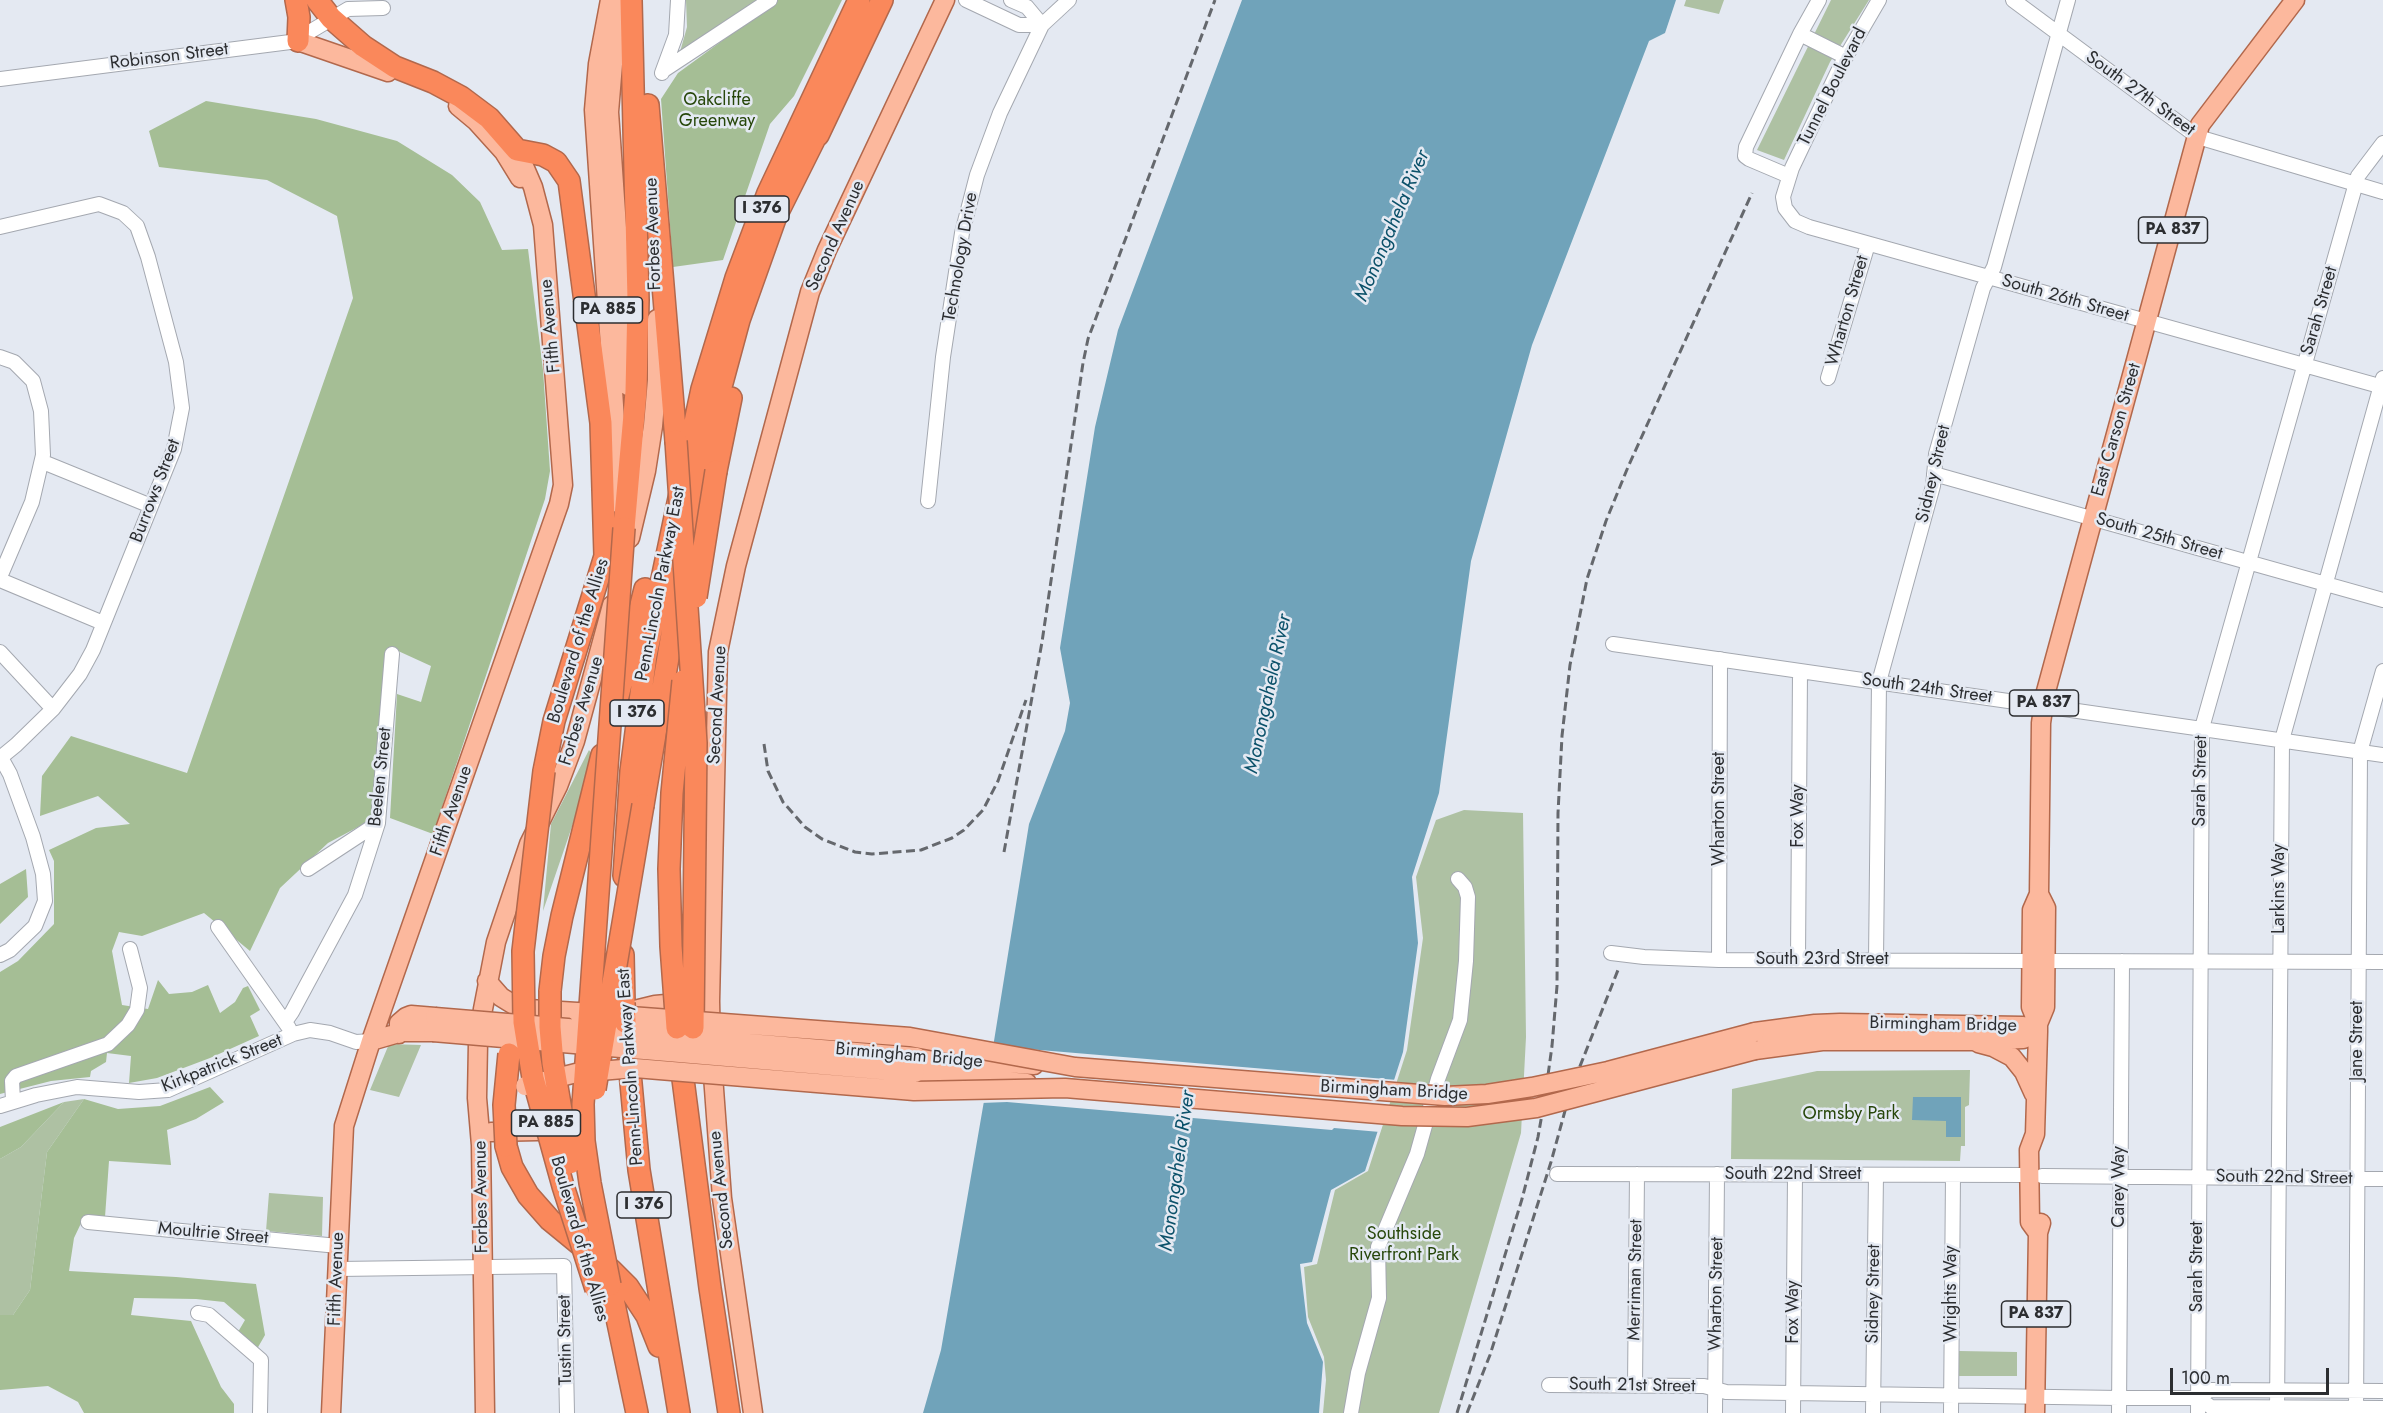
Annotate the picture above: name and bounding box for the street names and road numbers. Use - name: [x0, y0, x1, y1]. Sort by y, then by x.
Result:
- street label: Tunnel Boulevard: [1794, 24, 1872, 150]
- street label: Robinson Street: [109, 39, 229, 75]
- street label: South 27th Street: [2081, 47, 2199, 141]
- street label: Forbes Avenue: [641, 177, 667, 291]
- street label: Second Avenue: [802, 177, 870, 295]
- street label: Technology Drive: [939, 191, 983, 323]
- road number: I 376: [735, 196, 789, 222]
- road number: PA 837: [2138, 217, 2208, 243]
- street label: Wharton Street: [1822, 253, 1874, 369]
- street label: Sarah Street: [2297, 264, 2343, 358]
- street label: South 26th Street: [1999, 271, 2131, 327]
- street label: Fifth Avenue: [536, 278, 566, 374]
- road number: PA 885: [574, 297, 642, 323]
- street label: East Carson Street: [2088, 361, 2146, 499]
- street label: Sidney Street: [1912, 423, 1956, 525]
- street label: Burrows Street: [126, 436, 186, 546]
- street label: Penn-Lincoln Parkway East: [632, 485, 690, 683]
- street label: South 25th Street: [2093, 509, 2225, 565]
- street label: Boulevard of the Allies: [544, 556, 614, 726]
- street label: Second Avenue: [704, 645, 732, 765]
- street label: Forbes Avenue: [555, 654, 609, 768]
- street label: South 24th Street: [1861, 669, 1993, 709]
- road number: PA 837: [2010, 690, 2078, 716]
- road number: I 376: [610, 700, 664, 726]
- street label: Beelen Street: [365, 726, 397, 828]
- street label: Sarah Street: [2189, 735, 2213, 827]
- street label: Wharton Street: [1709, 752, 1731, 866]
- street label: Fifth Avenue: [426, 763, 478, 859]
- street label: Fox Way: [1788, 784, 1810, 848]
- street label: Larkins Way: [2269, 844, 2291, 934]
- street label: South 23rd Street: [1755, 949, 1889, 971]
- street label: Penn-Lincoln Parkway East: [613, 968, 649, 1166]
- street label: Jane Street: [2347, 1001, 2369, 1081]
- street label: Birmingham Bridge: [1869, 1013, 2017, 1037]
- street label: Kirkpatrick Street: [159, 1030, 285, 1098]
- street label: Birmingham Bridge: [835, 1039, 983, 1073]
- street label: Birmingham Bridge: [1320, 1076, 1468, 1106]
- road number: PA 885: [512, 1110, 580, 1136]
- street label: Second Avenue: [705, 1130, 739, 1250]
- street label: Forbes Avenue: [470, 1140, 494, 1254]
- street label: Carey Way: [2109, 1146, 2131, 1228]
- street label: Boulevard of the Allies: [545, 1154, 613, 1324]
- street label: South 22nd Street: [1725, 1164, 1861, 1186]
- street label: South 22nd Street: [2215, 1166, 2353, 1190]
- road number: I 376: [617, 1192, 671, 1218]
- street label: Moultrie Street: [157, 1218, 269, 1250]
- street label: Merriman Street: [1624, 1219, 1648, 1341]
- street label: Sarah Street: [2187, 1221, 2209, 1313]
- street label: Fifth Avenue: [325, 1232, 349, 1326]
- street label: Wharton Street: [1705, 1237, 1729, 1351]
- street label: Sidney Street: [1862, 1244, 1886, 1344]
- street label: Wrights Way: [1941, 1246, 1963, 1342]
- street label: Fox Way: [1783, 1280, 1805, 1344]
- street label: Tustin Street: [554, 1295, 578, 1385]
- road number: PA 837: [2002, 1301, 2070, 1327]
- street label: South 21st Street: [1569, 1374, 1695, 1398]

